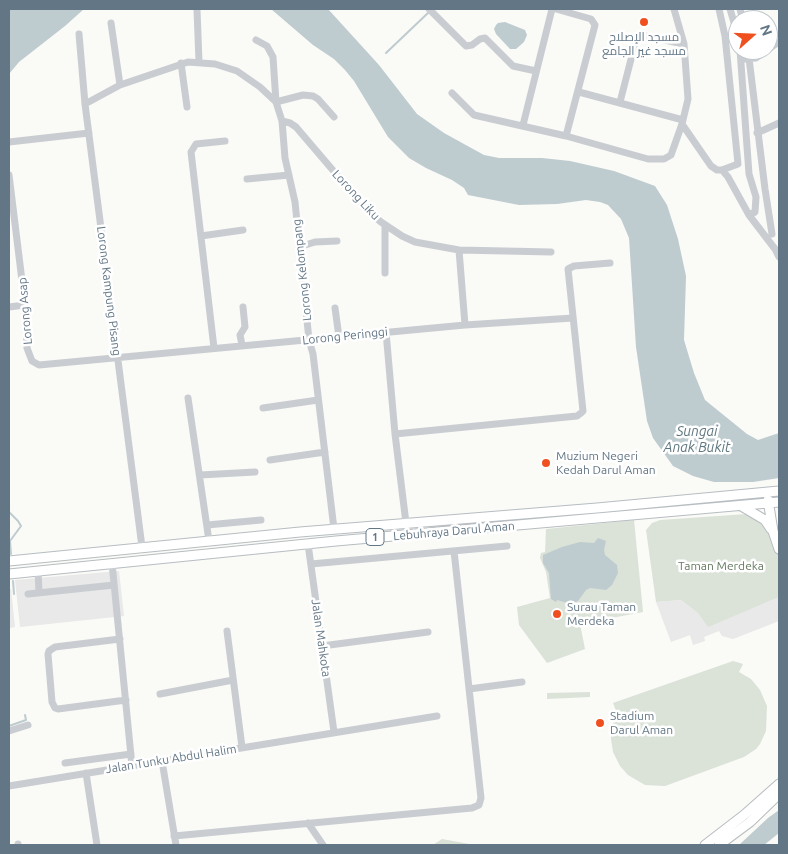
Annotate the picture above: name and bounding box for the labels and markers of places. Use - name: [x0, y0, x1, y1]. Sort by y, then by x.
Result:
- marker: مسجد الإصلاح مسجد غير الجامع: [638, 16, 650, 28]
- place label: مسجد الإصلاح مسجد غير الجامع: [602, 30, 686, 58]
- place label: Muzium Negeri Kedah Darul Aman: [556, 449, 656, 477]
- marker: Muzium Negeri Kedah Darul Aman: [540, 457, 552, 469]
- place label: Surau Taman Merdeka: [567, 600, 636, 628]
- marker: Surau Taman Merdeka: [551, 608, 563, 620]
- place label: Stadium Darul Aman: [610, 709, 673, 737]
- marker: Stadium Darul Aman: [594, 717, 606, 729]

